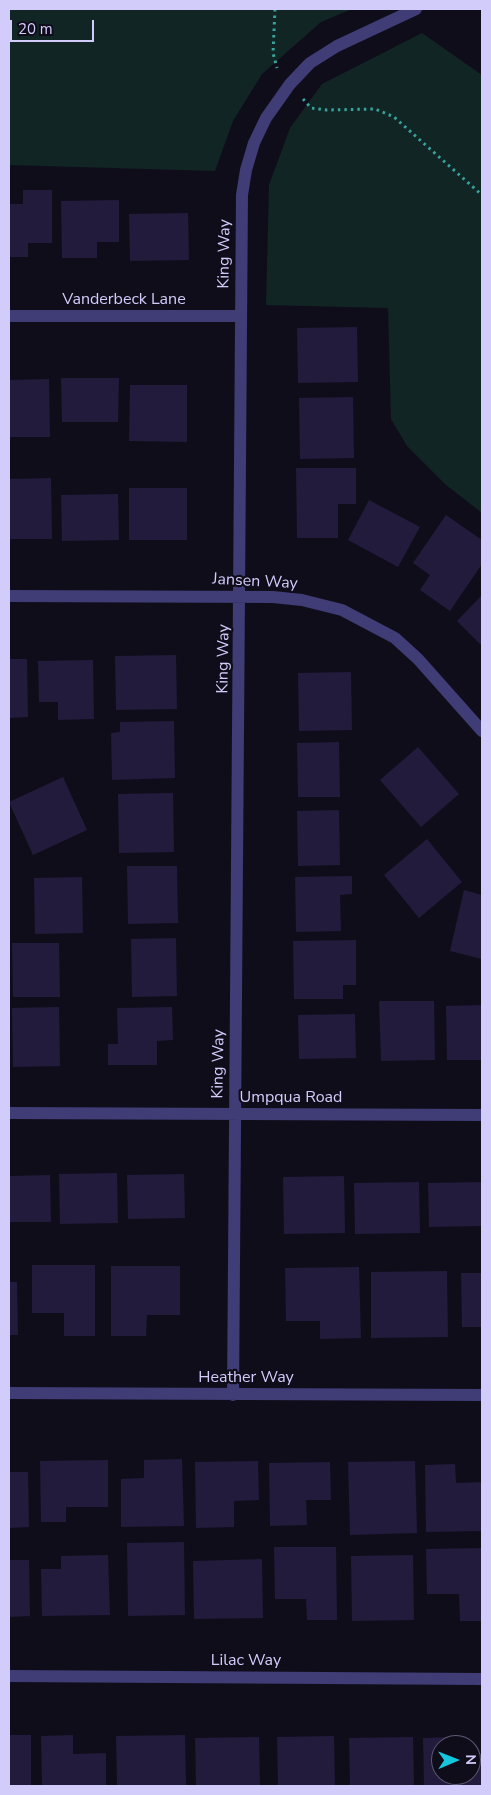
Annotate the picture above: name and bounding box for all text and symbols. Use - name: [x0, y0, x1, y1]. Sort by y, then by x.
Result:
- scale bar: [12, 10, 96, 42]
- text: 20 m: [18, 19, 53, 39]
- street label: King Way: [215, 219, 235, 289]
- street label: Vanderbeck Lane: [62, 290, 186, 310]
- street label: Jansen Way: [212, 570, 298, 594]
- street label: King Way: [214, 624, 234, 694]
- street label: King Way: [209, 1029, 229, 1099]
- street label: Umpqua Road: [240, 1088, 342, 1108]
- street label: Heather Way: [198, 1368, 294, 1388]
- street label: Lilac Way: [211, 1651, 281, 1671]
- north arrow: [431, 1735, 481, 1785]
- text: N: [461, 1754, 480, 1765]

